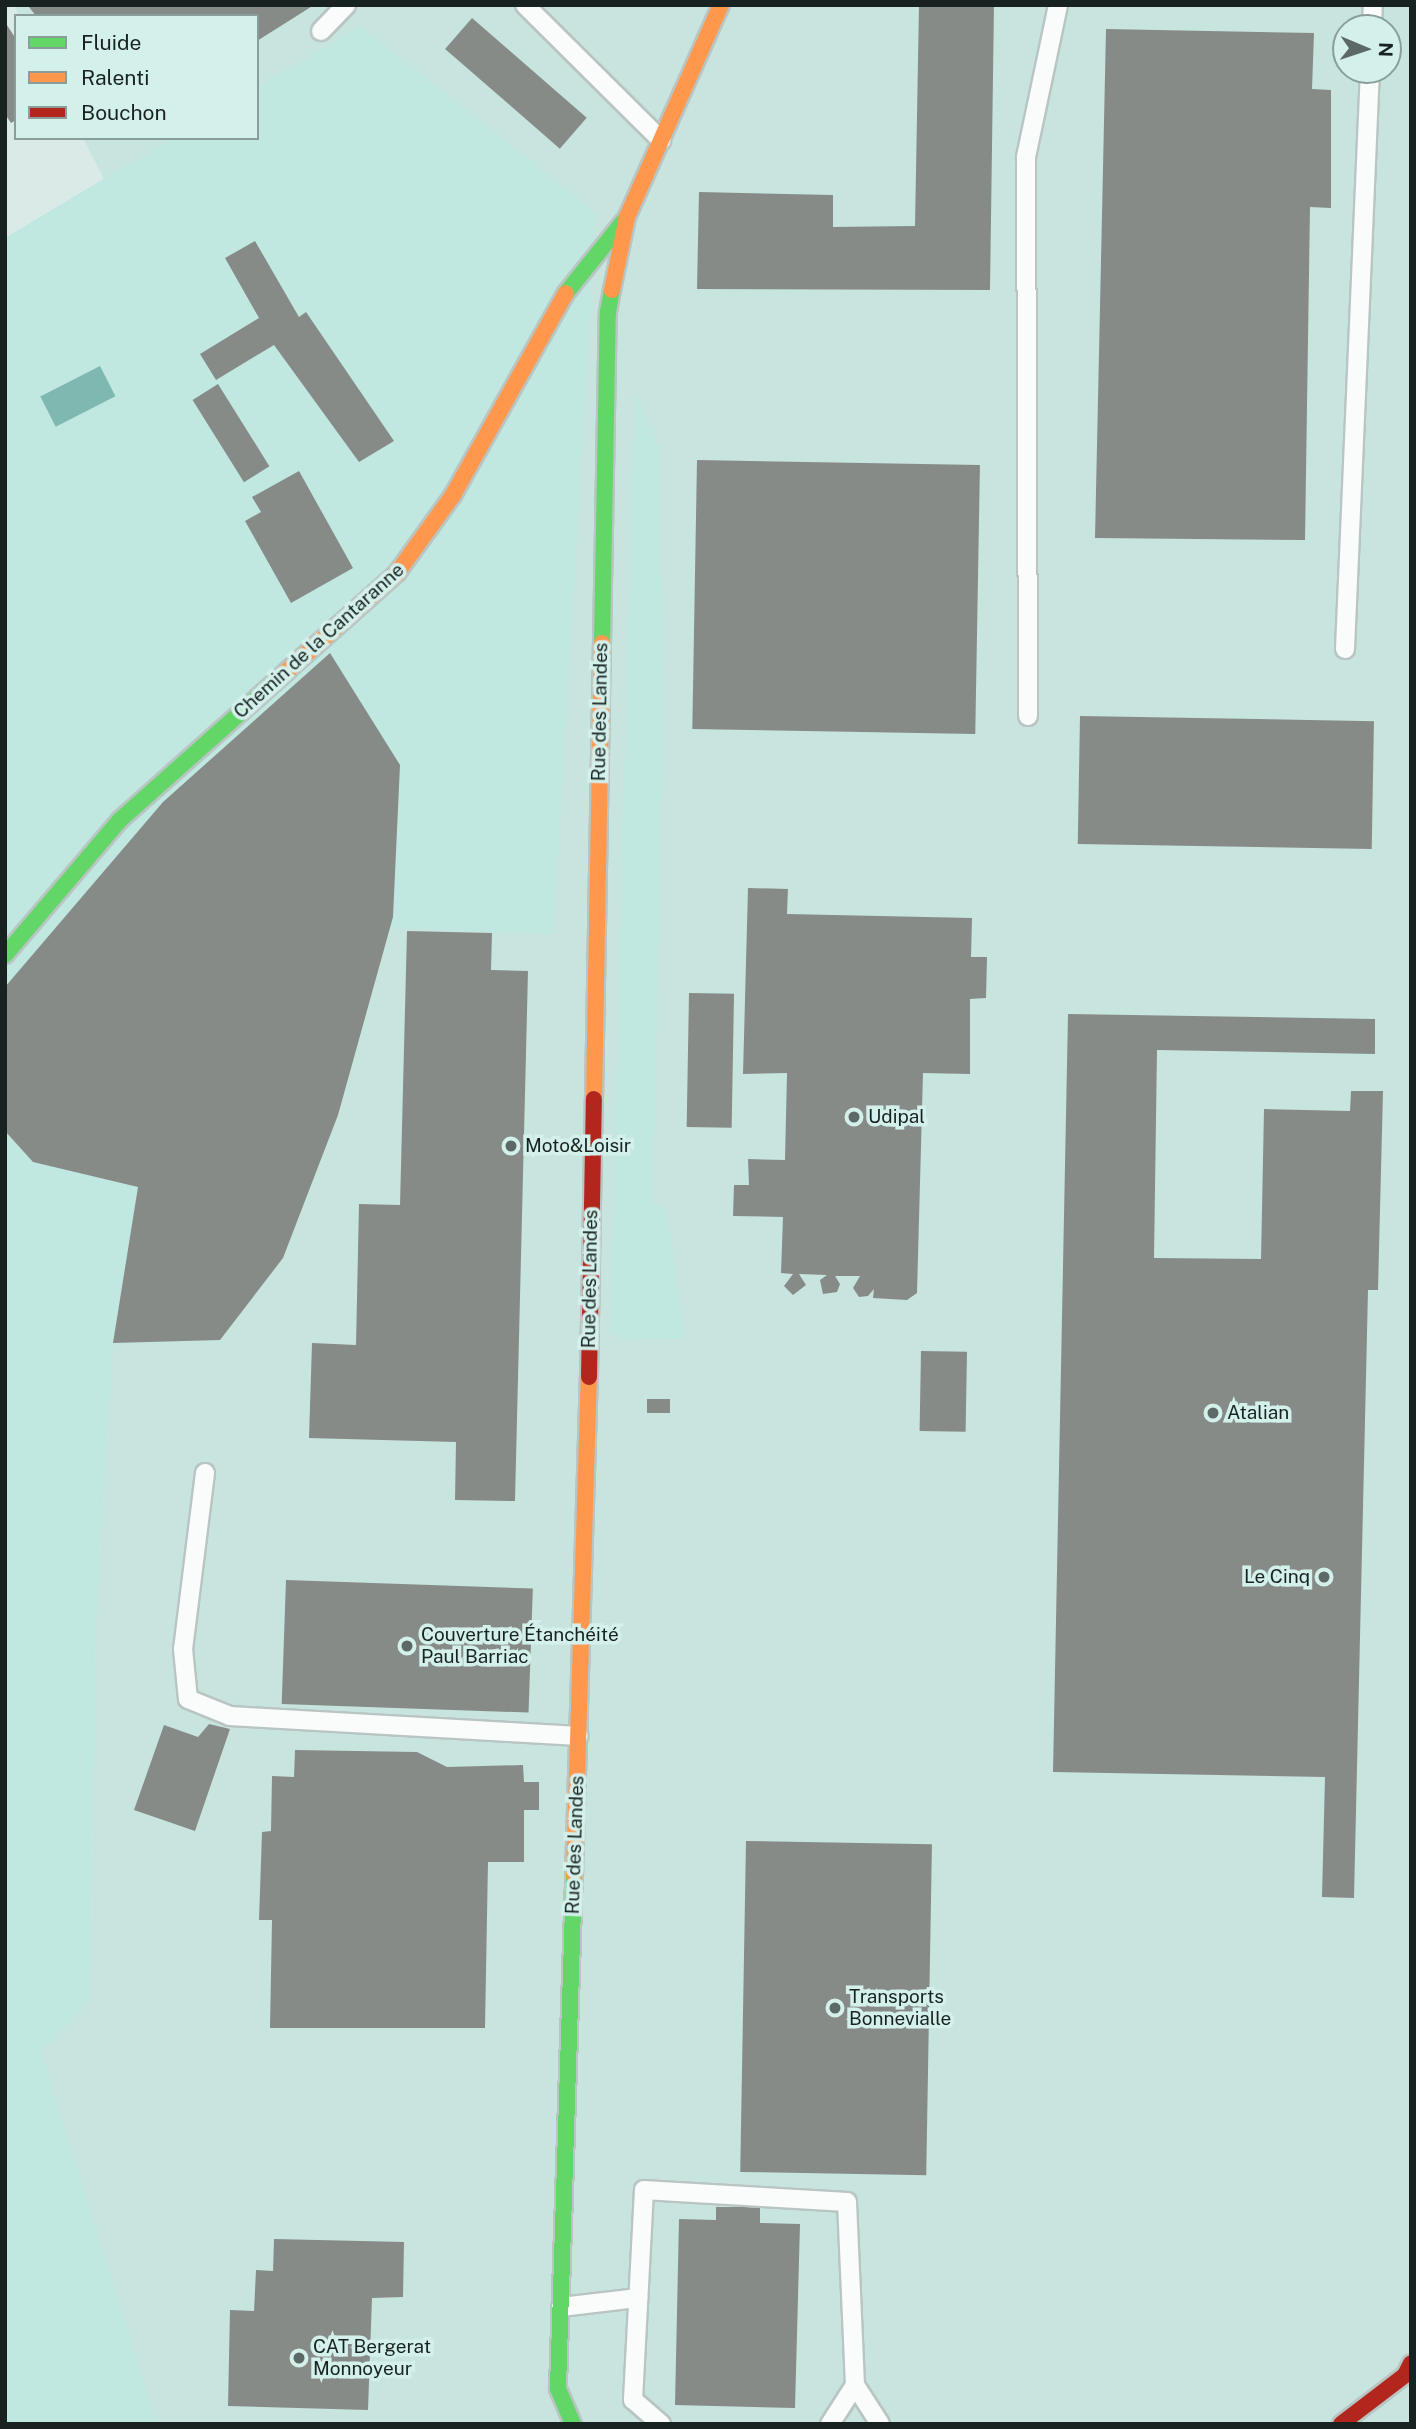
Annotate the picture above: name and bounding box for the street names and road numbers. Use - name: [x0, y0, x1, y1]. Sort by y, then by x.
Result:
- street label: Chemin de la Cantaranne: [229, 558, 409, 724]
- street label: Rue des Landes: [587, 642, 613, 782]
- street label: Rue des Landes: [577, 1209, 603, 1349]
- street label: Rue des Landes: [561, 1775, 589, 1915]

